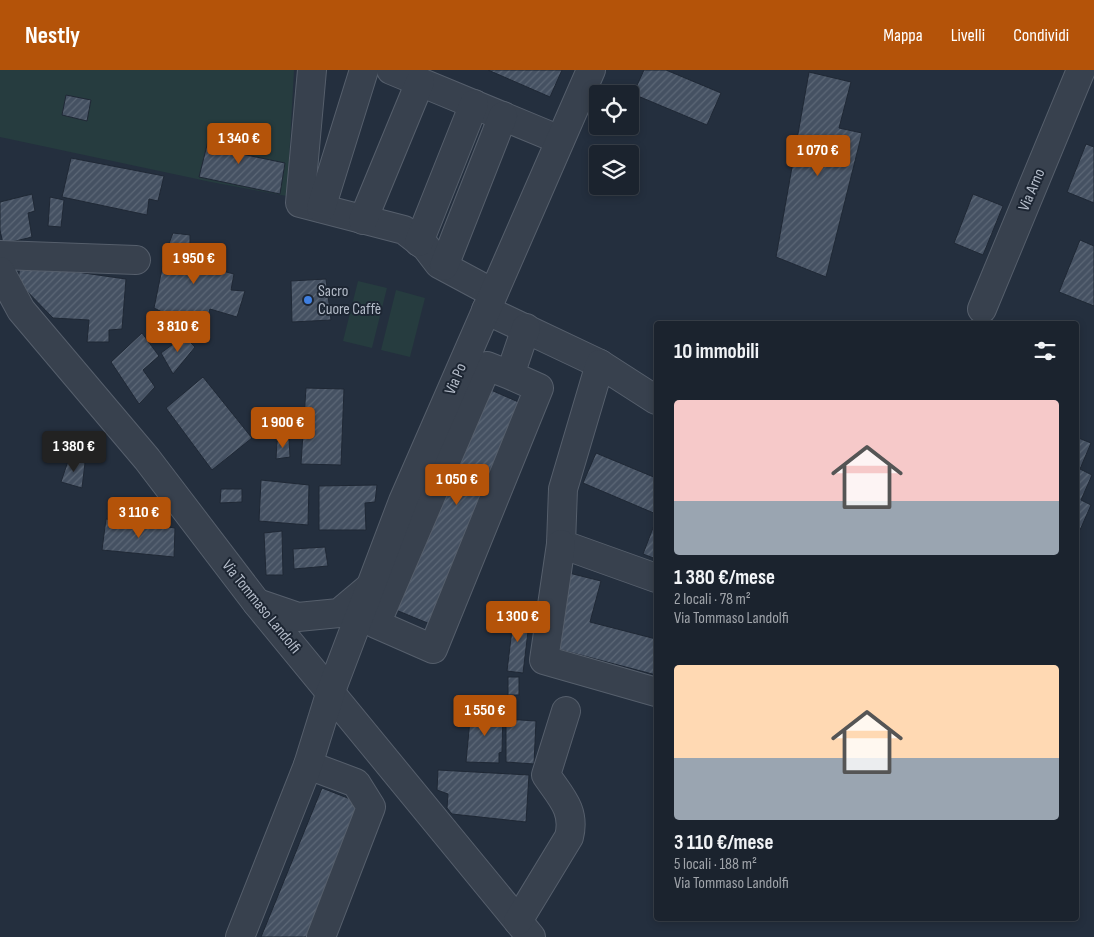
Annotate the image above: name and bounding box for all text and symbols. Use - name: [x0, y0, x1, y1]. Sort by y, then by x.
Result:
- text: Nestly: [25, 21, 80, 50]
- text: Mappa: [883, 25, 923, 46]
- text: Livelli: [951, 25, 985, 46]
- text: Condividi: [1013, 25, 1069, 46]
- map controls: [589, 85, 639, 195]
- button: locate: [589, 85, 639, 135]
- pin: 1 340 €: [193, 122, 285, 165]
- text: 1 340 €: [218, 129, 260, 148]
- pin: 1 070 €: [772, 134, 864, 177]
- text: 1 070 €: [797, 141, 839, 160]
- button: layers: [589, 145, 639, 195]
- street label: Via Arno: [1015, 166, 1049, 214]
- pin: 1 950 €: [148, 242, 240, 285]
- text: 1 950 €: [173, 249, 215, 268]
- place label: Sacro Cuore Caffè: [318, 282, 381, 319]
- marker: Sacro Cuore Caffè: [302, 294, 314, 306]
- pin: 3 810 €: [132, 310, 224, 353]
- text: 3 810 €: [157, 317, 199, 336]
- icon: filters: [1031, 337, 1059, 365]
- text: 10 immobili: [674, 339, 759, 364]
- street label: Via Po: [441, 360, 471, 398]
- pin: 1 900 €: [237, 406, 329, 449]
- text: 1 900 €: [262, 413, 304, 432]
- pin: 1 380 €: [28, 430, 120, 473]
- icon: home: [822, 432, 912, 522]
- text: 1 380 €: [53, 437, 95, 456]
- pin: 1 050 €: [411, 464, 503, 506]
- text: 1 050 €: [436, 470, 478, 489]
- pin: 3 110 €: [93, 496, 185, 539]
- text: 3 110 €: [119, 503, 159, 522]
- street label: Via Tommaso Landolfi: [217, 556, 305, 658]
- text: 1 380 €/mese: [674, 565, 775, 590]
- text: 2 locali · 78 m²: [674, 590, 751, 609]
- pin: 1 300 €: [472, 600, 564, 643]
- text: 1 300 €: [497, 607, 539, 626]
- text: Via Tommaso Landolfi: [674, 609, 789, 628]
- pin: 1 550 €: [439, 694, 531, 737]
- icon: home: [822, 697, 912, 787]
- text: 1 550 €: [464, 701, 506, 720]
- text: 3 110 €/mese: [674, 830, 773, 855]
- text: 5 locali · 188 m²: [674, 855, 757, 874]
- text: Via Tommaso Landolfi: [674, 874, 789, 893]

